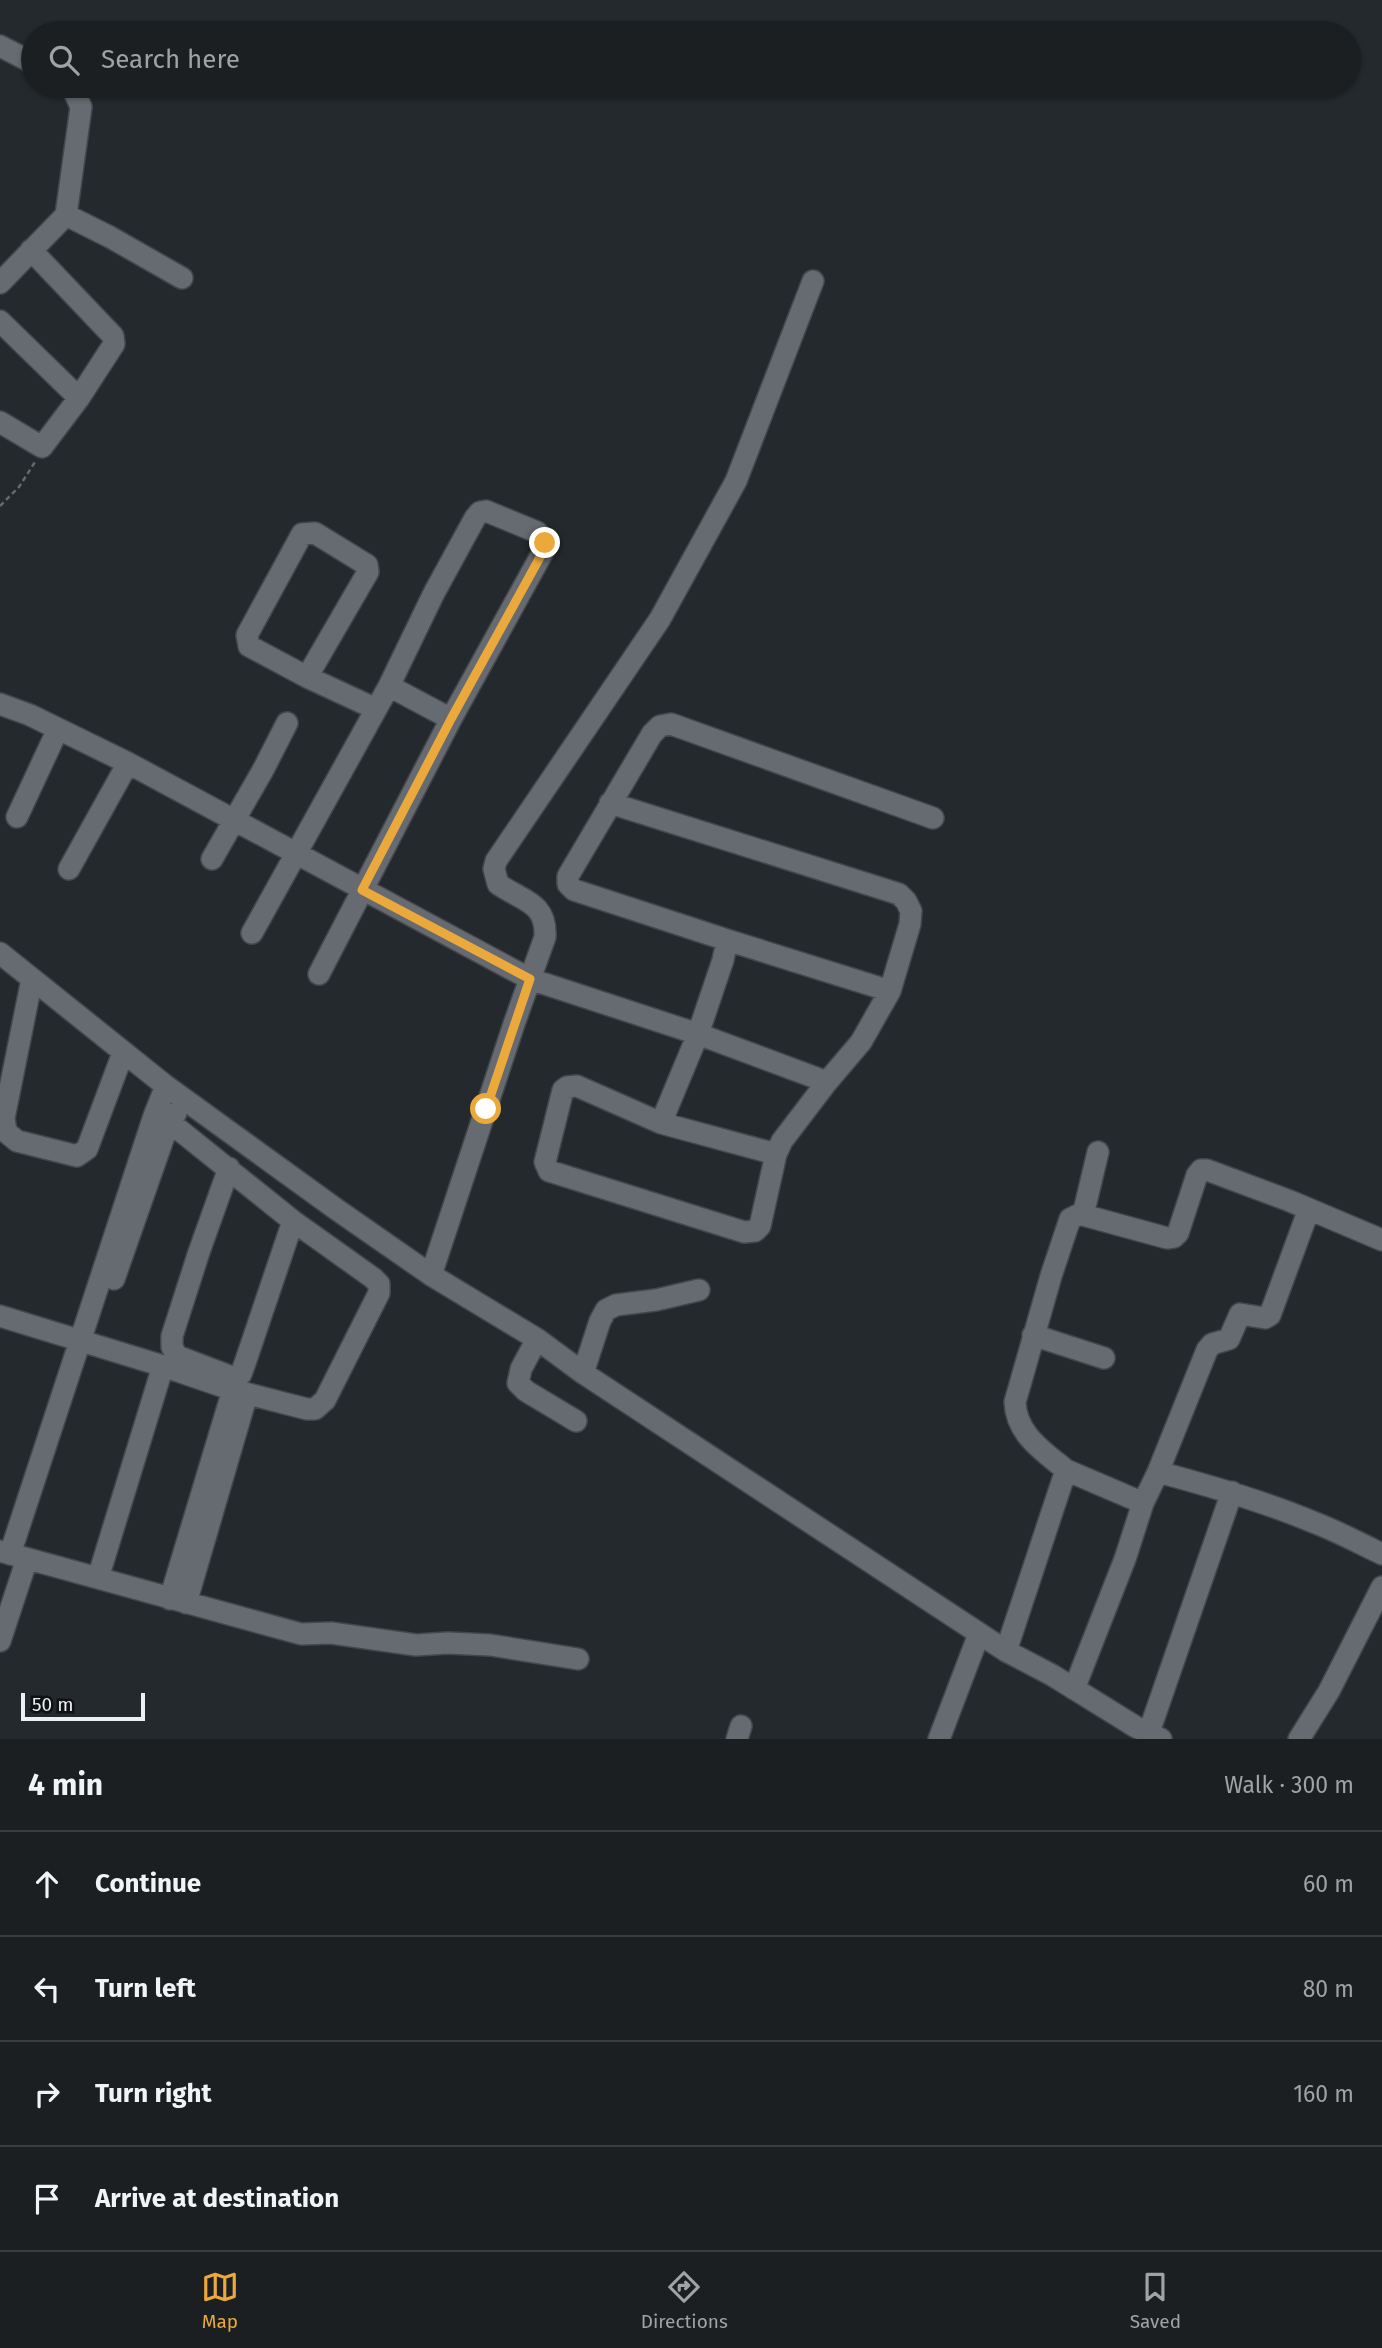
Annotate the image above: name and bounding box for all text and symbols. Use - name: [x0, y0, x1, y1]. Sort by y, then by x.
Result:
- search box: [21, 21, 1361, 98]
- icon: search: [45, 41, 83, 79]
- text: Search here: [101, 44, 240, 75]
- route end: [529, 527, 560, 558]
- route start: [470, 1093, 501, 1124]
- scale bar: [21, 1690, 145, 1722]
- text: 50 m: [32, 1693, 73, 1716]
- text: 4 min: [28, 1767, 103, 1803]
- text: Walk · 300 m: [1224, 1771, 1354, 1799]
- icon: ahead: [28, 1865, 66, 1903]
- text: Continue: [95, 1868, 201, 1899]
- text: 60 m: [1303, 1870, 1354, 1898]
- icon: left: [28, 1970, 66, 2008]
- text: Turn left: [95, 1973, 196, 2004]
- text: 80 m: [1303, 1975, 1354, 2003]
- icon: right: [28, 2075, 66, 2113]
- text: Turn right: [95, 2078, 212, 2109]
- text: 160 m: [1293, 2080, 1354, 2108]
- icon: arrive: [28, 2180, 66, 2218]
- text: Arrive at destination: [95, 2183, 339, 2214]
- tab: Map: [201, 2268, 239, 2333]
- tab: Directions: [641, 2268, 728, 2333]
- tab: Saved: [1130, 2268, 1181, 2333]

